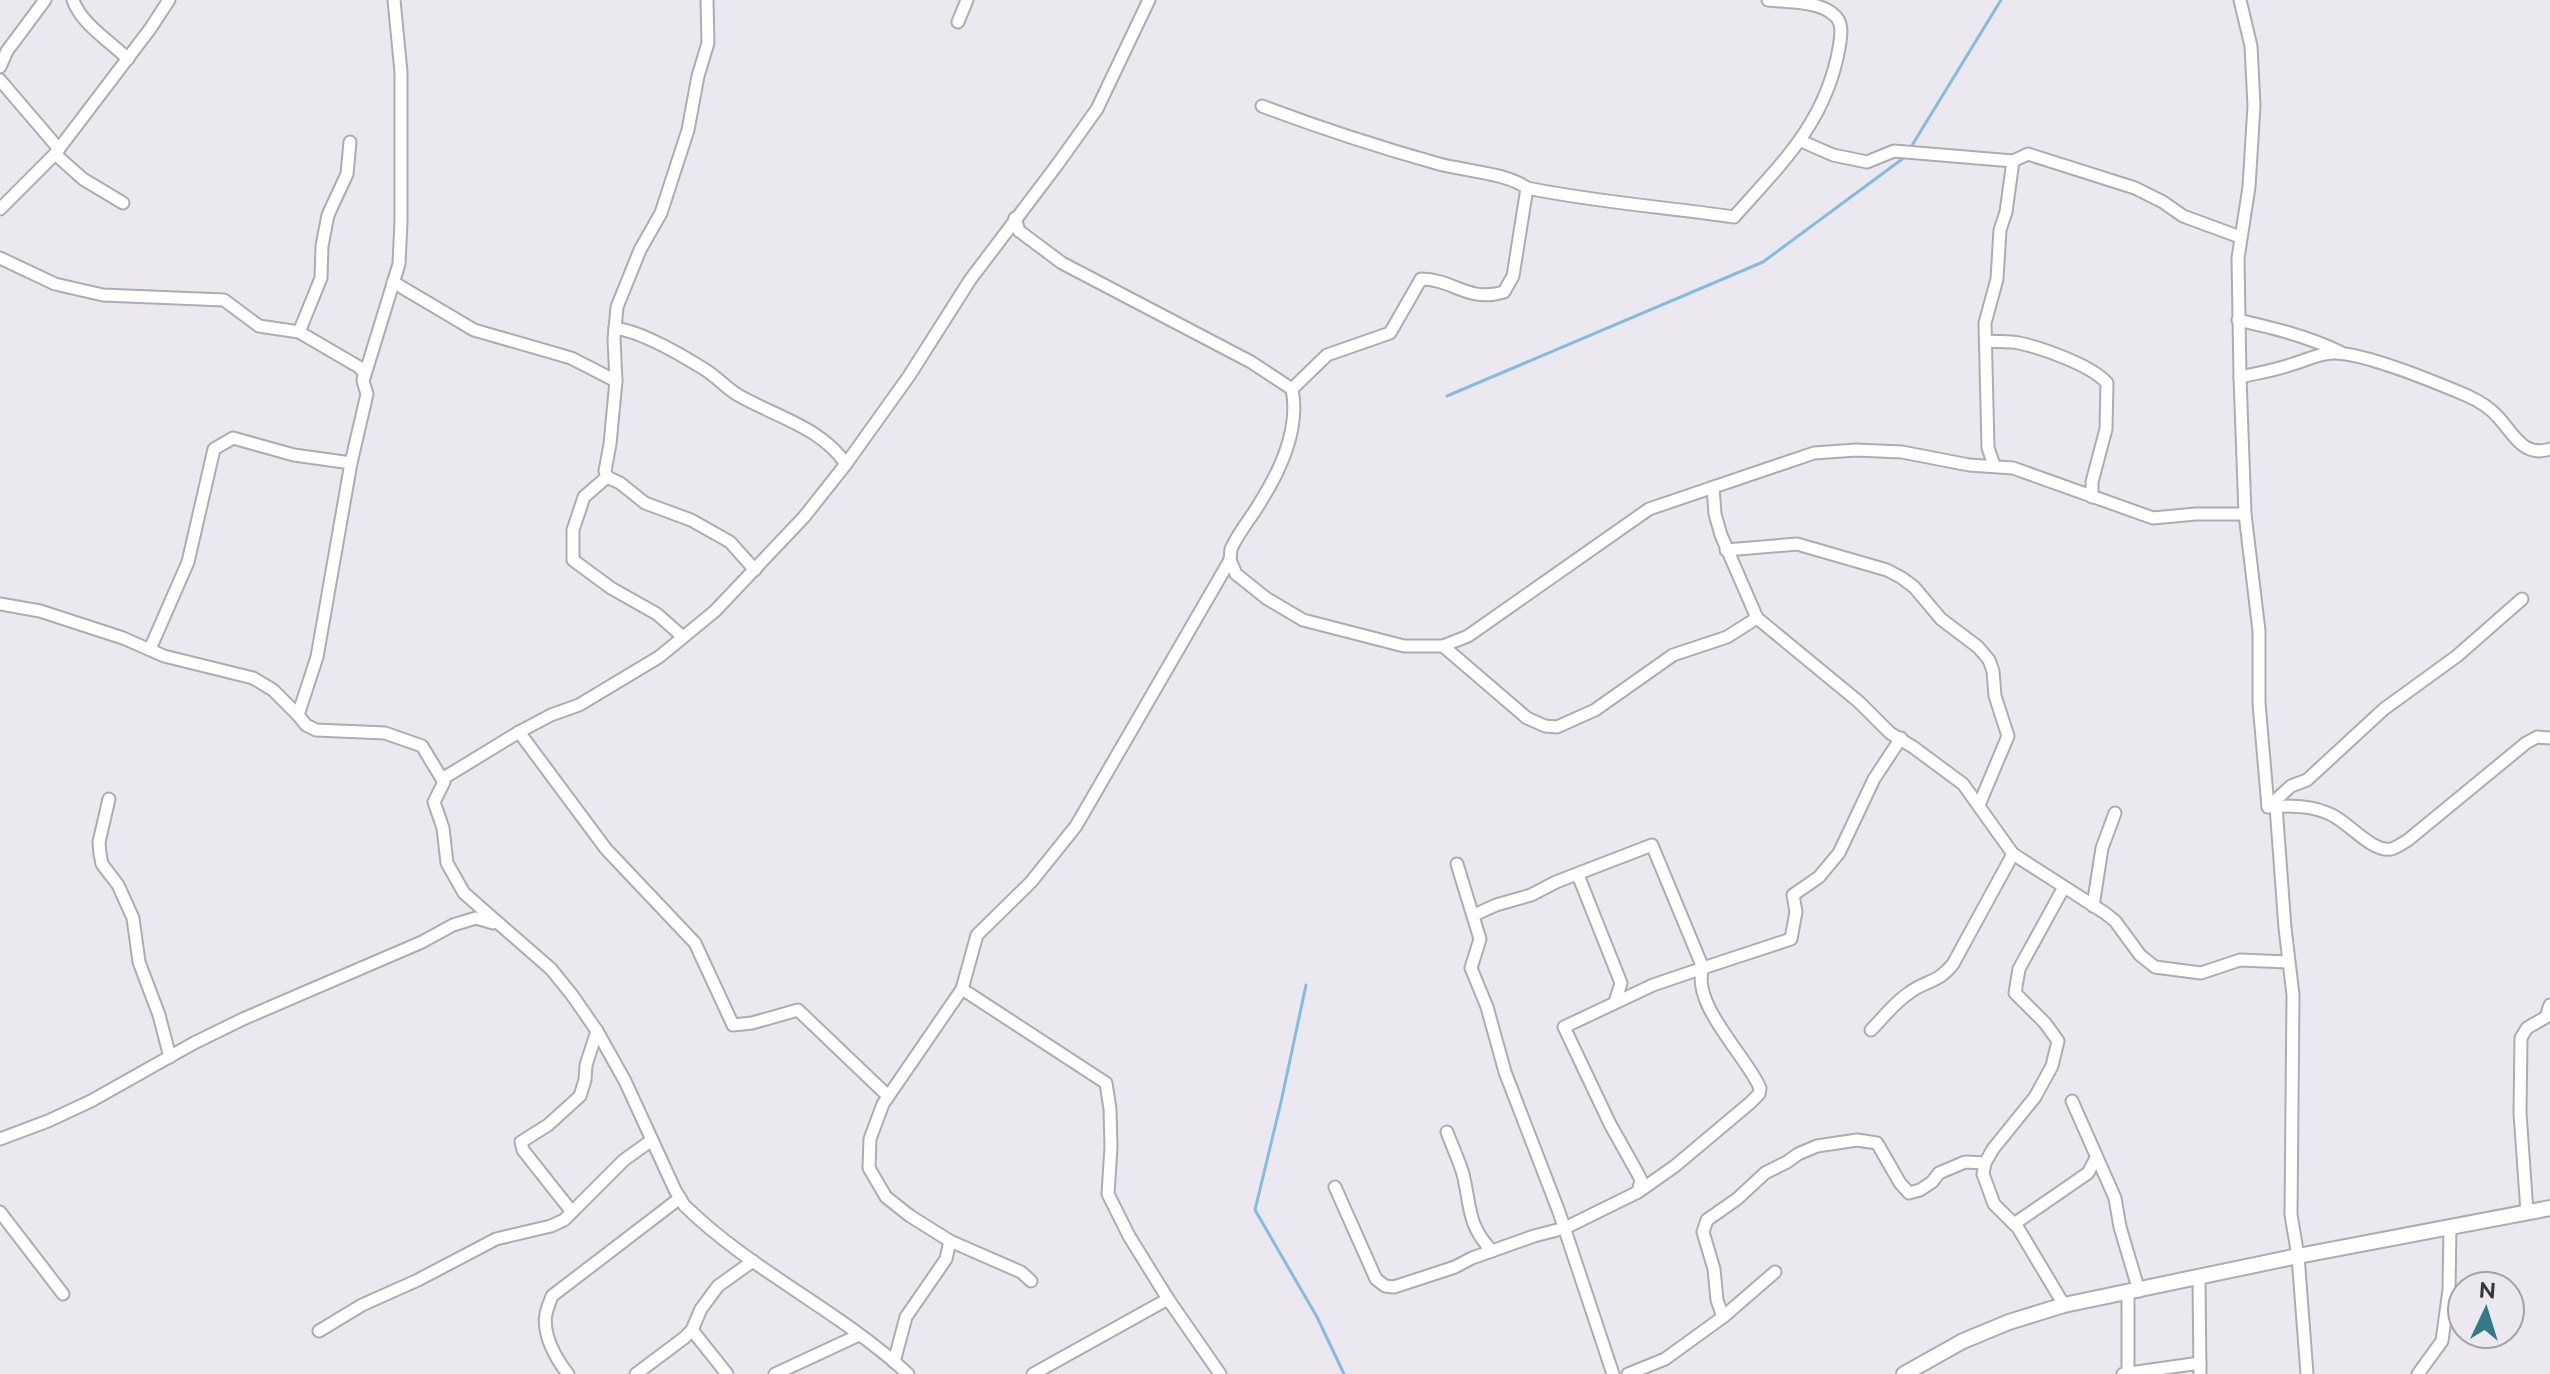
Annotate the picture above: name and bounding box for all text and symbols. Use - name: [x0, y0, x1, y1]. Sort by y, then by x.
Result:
- north arrow: [2446, 1270, 2526, 1350]
- text: N: [2478, 1276, 2497, 1304]

